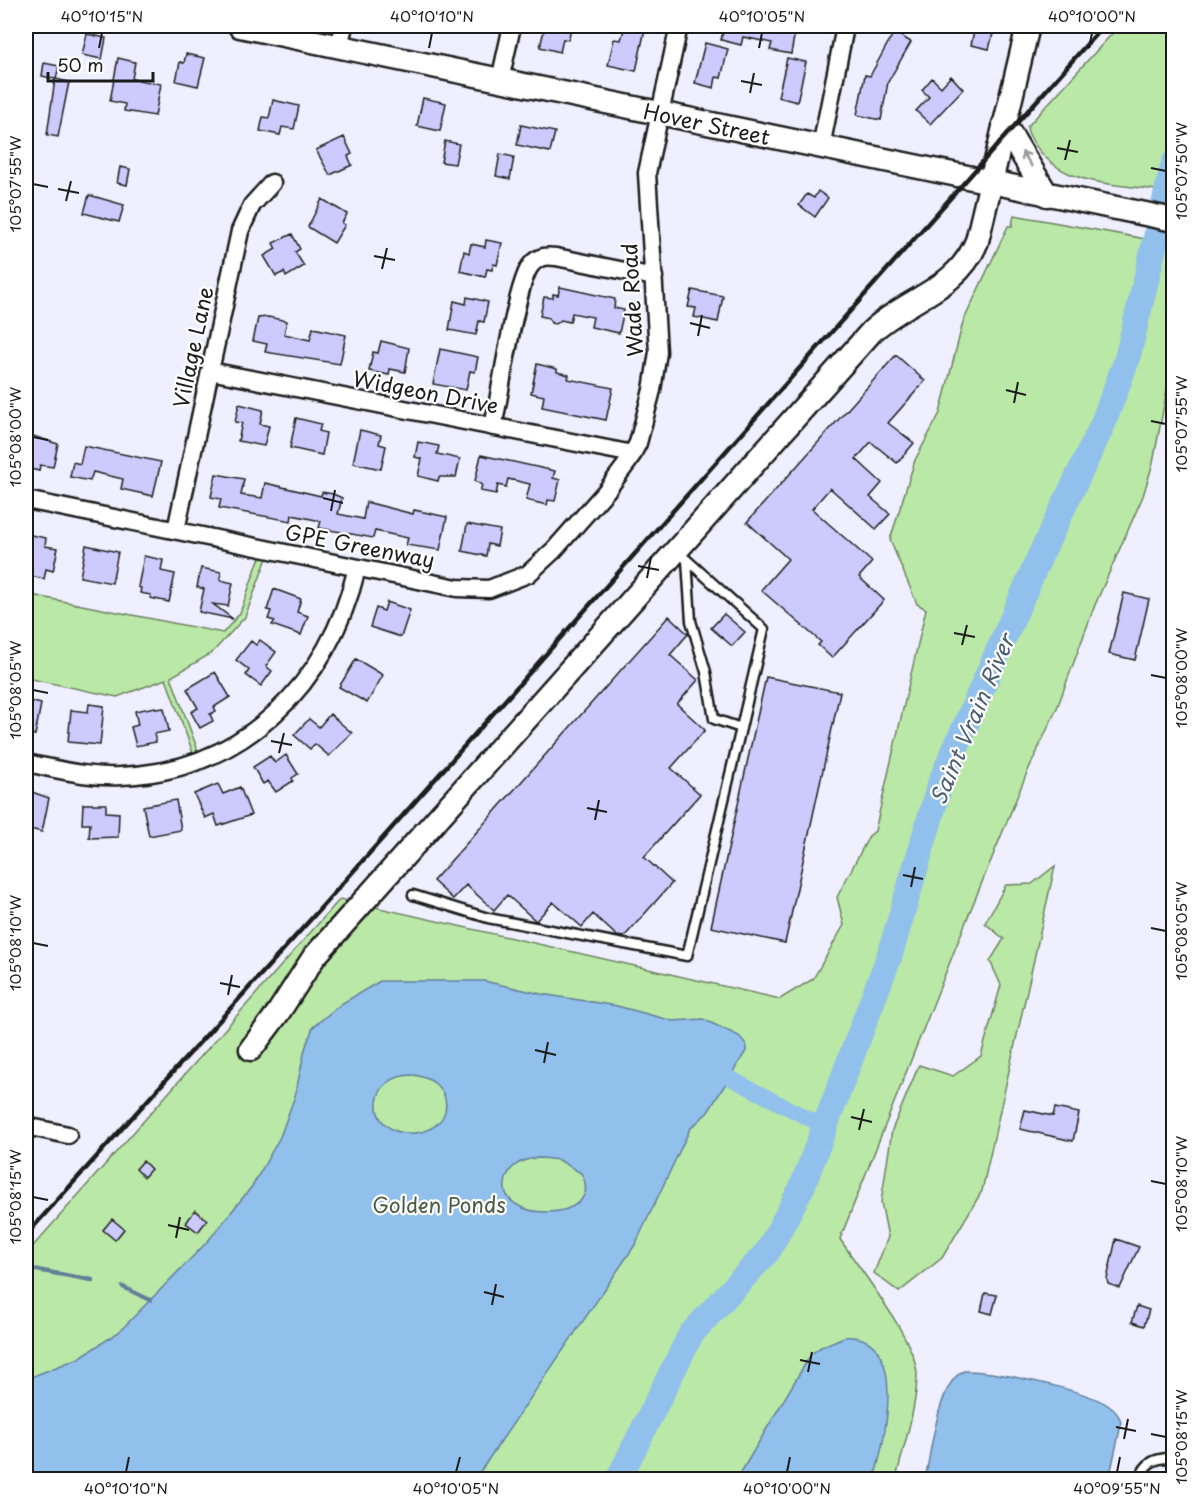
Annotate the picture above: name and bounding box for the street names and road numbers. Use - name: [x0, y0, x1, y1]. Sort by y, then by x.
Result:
- street label: Hover Street: [641, 94, 773, 152]
- street label: Wade Road: [612, 242, 650, 358]
- street label: Village Lane: [164, 283, 220, 411]
- street label: Widgeon Drive: [350, 361, 502, 421]
- street label: GPE Greenway: [282, 515, 438, 575]

